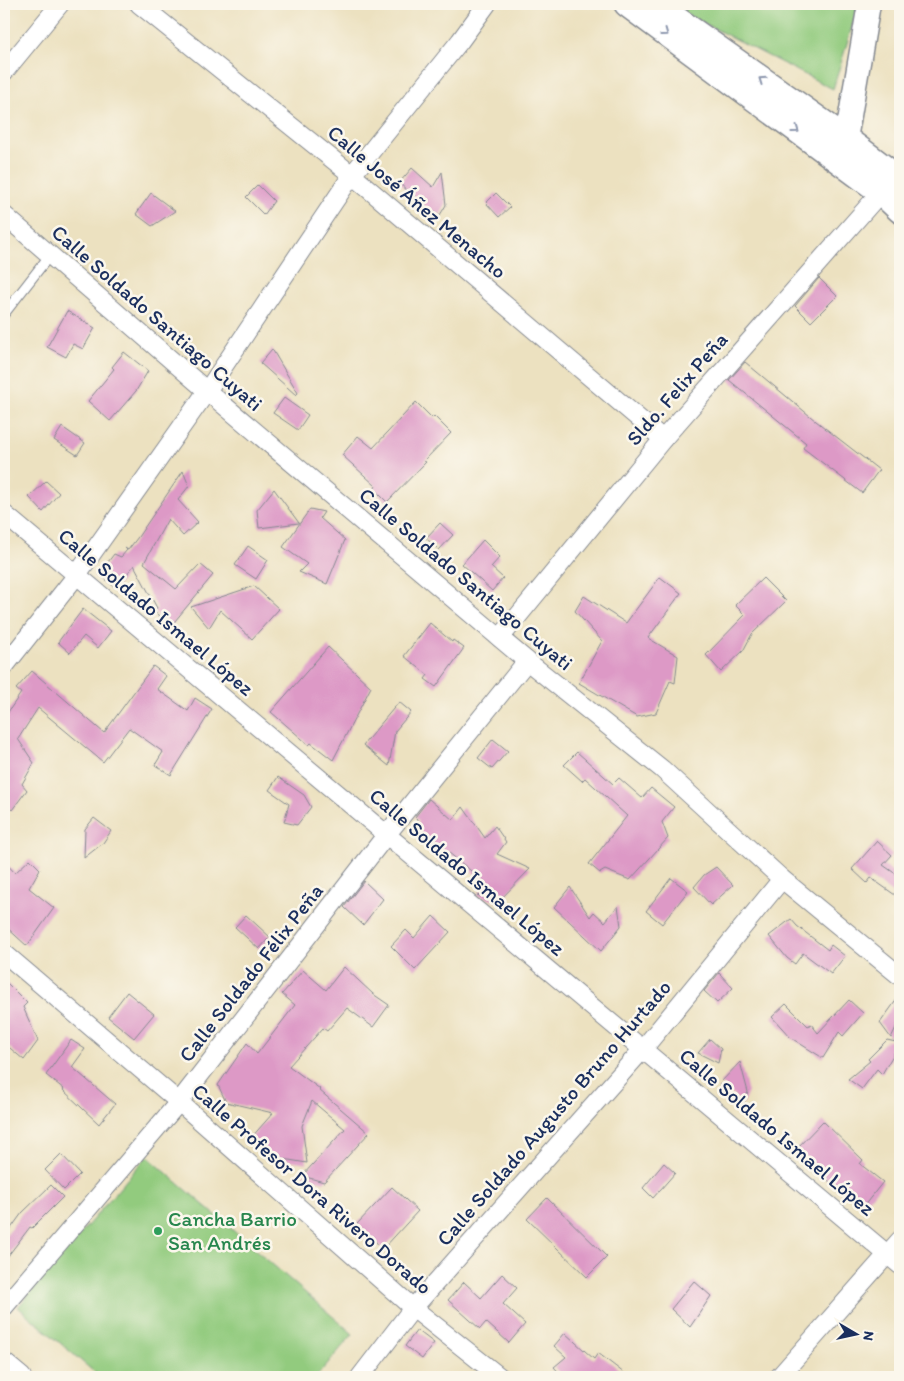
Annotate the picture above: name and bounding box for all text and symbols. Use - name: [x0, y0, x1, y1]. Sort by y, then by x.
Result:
- one-way arrow: [659, 27, 669, 36]
- one-way arrow: [759, 77, 768, 85]
- street label: Calle José Áñez Menacho: [323, 119, 512, 284]
- one-way arrow: [790, 124, 799, 132]
- street label: Calle Soldado Santiago Cuyati: [47, 219, 268, 416]
- street label: Sldo. Felix Peña: [621, 327, 732, 450]
- street label: Calle Soldado Santiago Cuyati: [354, 482, 578, 675]
- street label: Calle Soldado Ismael López: [54, 523, 259, 701]
- street label: Calle Soldado Ismael López: [365, 783, 570, 961]
- street label: Calle Soldado Félix Peña: [173, 879, 328, 1067]
- street label: Calle Soldado Augusto Bruno Hurtado: [431, 974, 676, 1251]
- street label: Calle Soldado Ismael López: [675, 1043, 880, 1221]
- street label: Calle Profesor Dora Rivero Dorado: [188, 1078, 437, 1299]
- place label: Cancha Barrio San Andrés: [168, 1206, 297, 1255]
- marker: Cancha Barrio San Andrés: [152, 1225, 164, 1237]
- north arrow: [832, 1308, 882, 1358]
- text: N: [859, 1330, 877, 1342]

